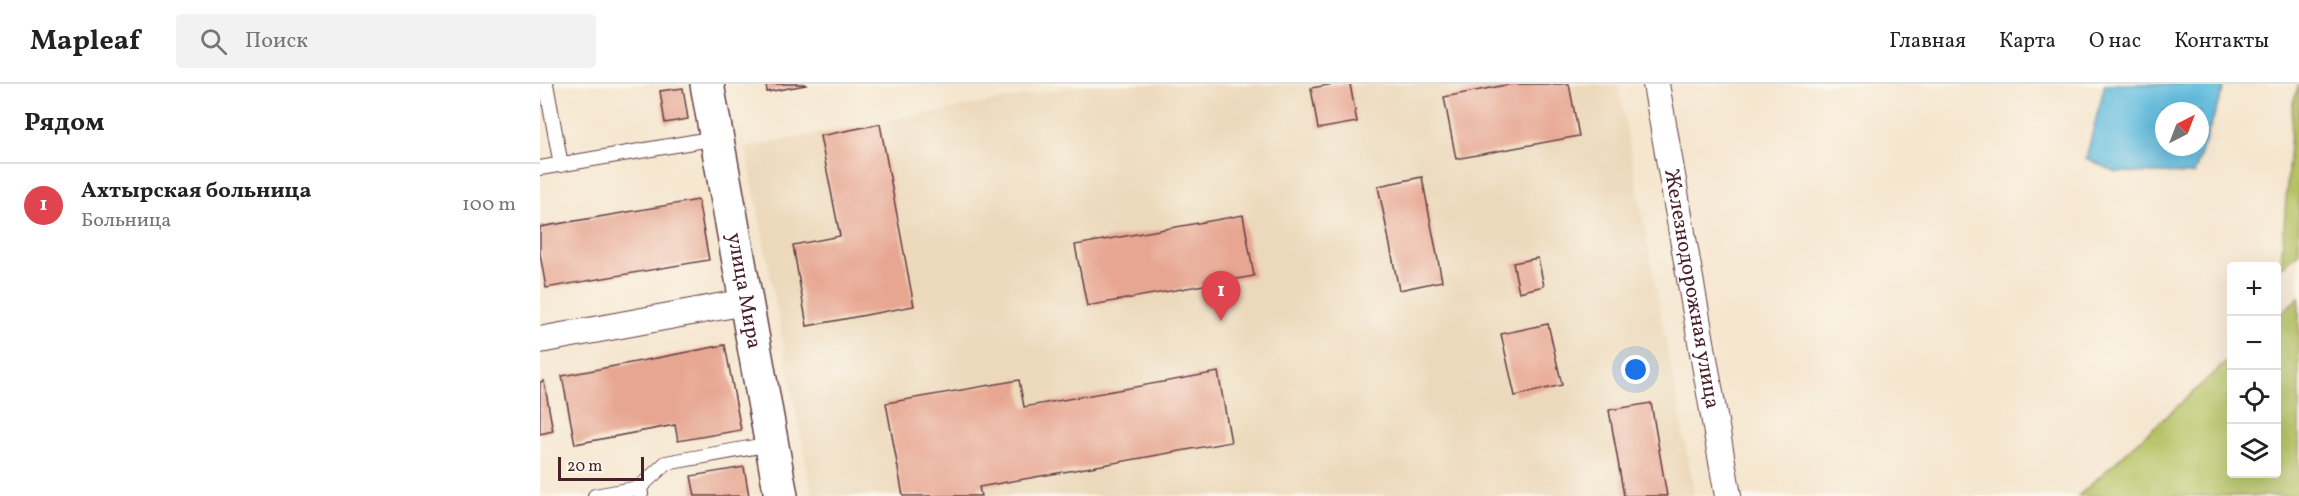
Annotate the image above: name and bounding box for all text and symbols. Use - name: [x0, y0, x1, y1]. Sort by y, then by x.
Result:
- search box: [176, 14, 596, 68]
- text: Mapleaf: [30, 22, 140, 61]
- icon: search: [197, 25, 230, 58]
- text: Поиск: [245, 26, 308, 57]
- text: Главная: [1889, 27, 1966, 56]
- text: Карта: [1999, 27, 2056, 56]
- text: О нас: [2089, 27, 2141, 56]
- text: Контакты: [2174, 27, 2269, 56]
- north arrow: [2155, 102, 2209, 156]
- text: Рядом: [24, 105, 104, 141]
- street label: Железнодорожная улица: [1657, 167, 1727, 411]
- text: Ахтырская больница: [81, 176, 312, 207]
- text: 1: [39, 191, 48, 219]
- text: 100 m: [462, 191, 516, 219]
- text: Больница: [81, 207, 171, 235]
- street label: улица Мира: [719, 230, 769, 351]
- map controls: [2227, 262, 2281, 478]
- button: +: [2227, 262, 2281, 316]
- pin: 1: [1202, 272, 1240, 321]
- button: −: [2227, 316, 2281, 370]
- your location: [1621, 355, 1650, 384]
- button: locate: [2227, 370, 2281, 424]
- button: layers: [2227, 424, 2281, 478]
- scale bar: [558, 454, 644, 482]
- text: 20 m: [567, 456, 602, 478]

